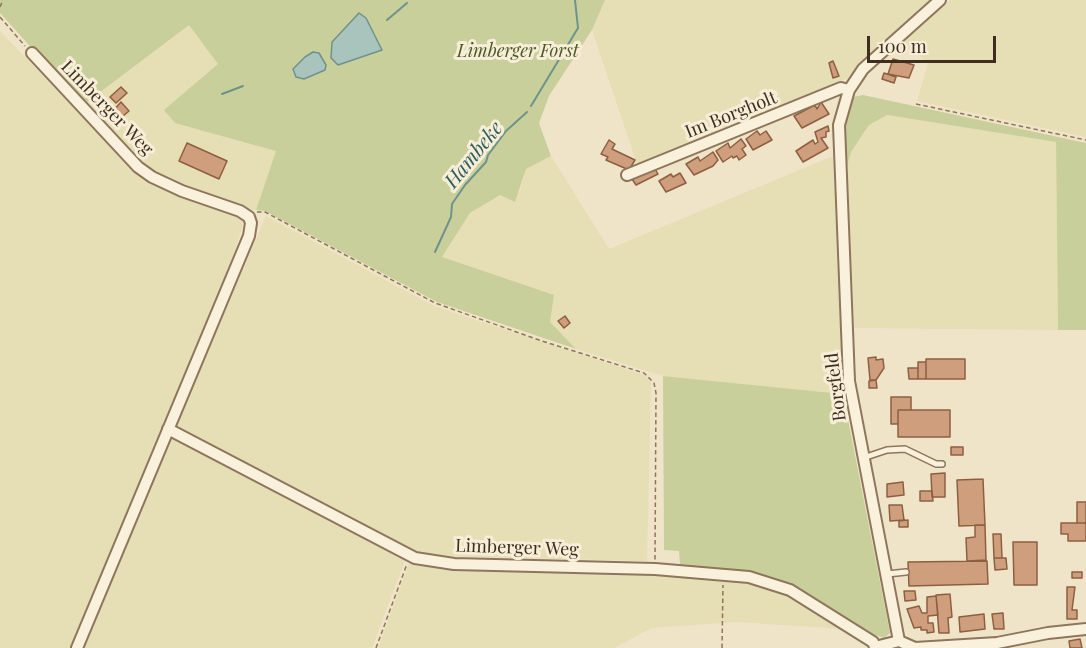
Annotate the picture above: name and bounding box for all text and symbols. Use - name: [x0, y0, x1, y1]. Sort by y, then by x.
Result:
- scale bar: [870, 24, 999, 62]
- text: 100 m: [878, 34, 927, 58]
- park label: Limberger Forst: [457, 40, 579, 62]
- street label: Limberger Weg: [56, 56, 158, 160]
- street label: Im Borgholt: [682, 87, 780, 143]
- water label: Hambeke: [440, 117, 508, 193]
- street label: Borgfeld: [821, 352, 851, 422]
- street label: Limberger Weg: [455, 535, 579, 561]

